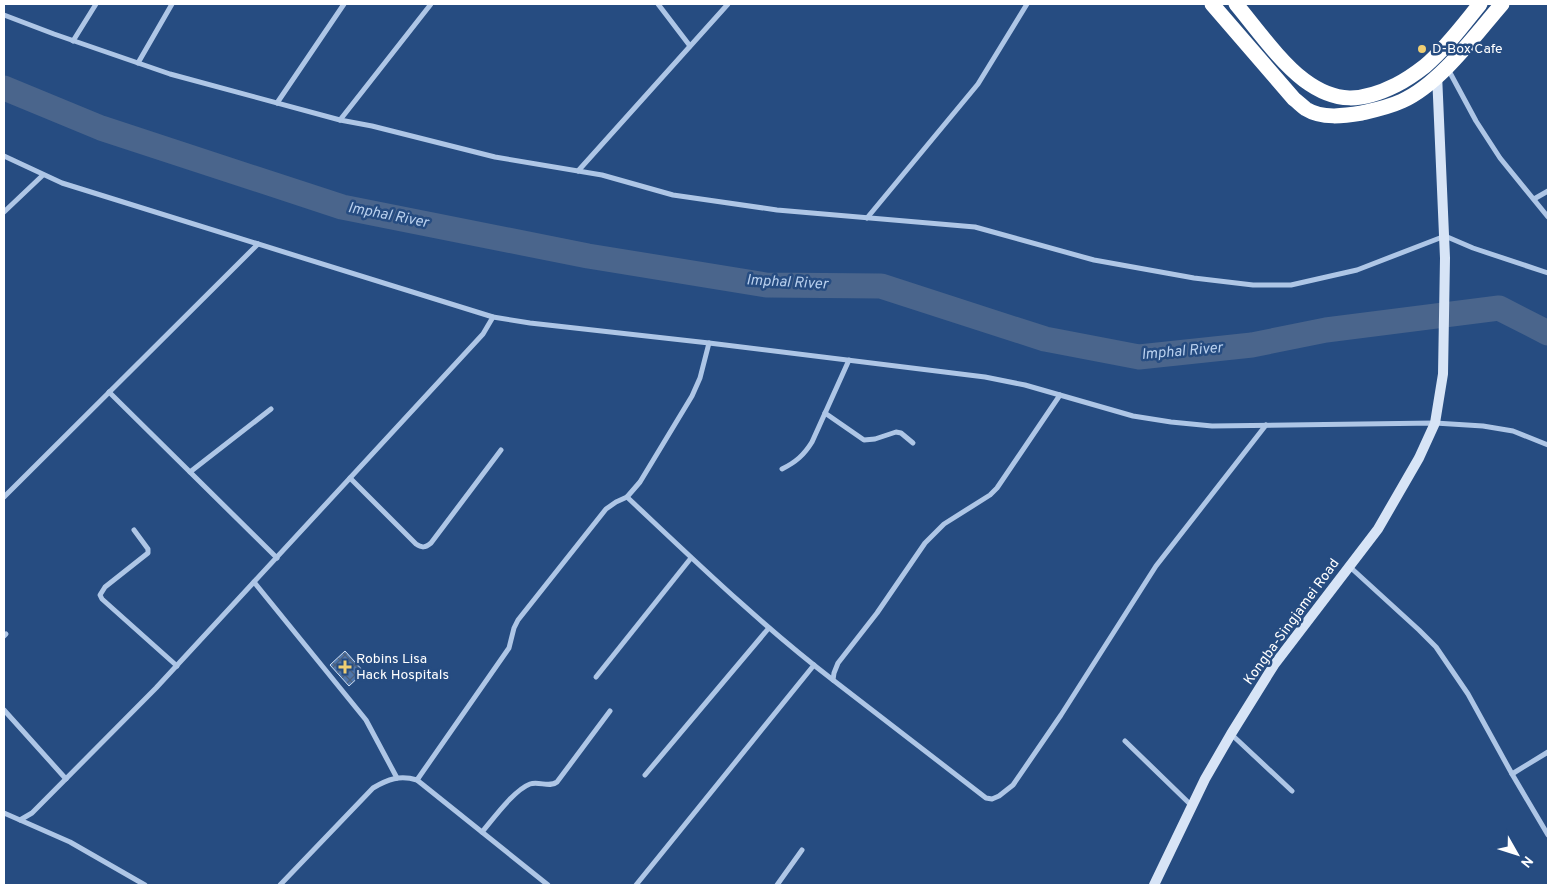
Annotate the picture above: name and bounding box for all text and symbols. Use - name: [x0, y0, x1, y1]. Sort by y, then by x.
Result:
- place label: D-Box Cafe: [1432, 41, 1503, 58]
- marker: D-Box Cafe: [1416, 43, 1428, 55]
- water label: Imphal River: [346, 199, 431, 233]
- water label: Imphal River: [746, 271, 830, 295]
- water label: Imphal River: [1140, 339, 1225, 365]
- street label: Kongba-Singjamei Road: [1241, 556, 1343, 688]
- place label: Robins Lisa Hack Hospitals: [356, 651, 449, 684]
- marker: Robins Lisa Hack Hospitals: [338, 660, 352, 674]
- north arrow: [1492, 829, 1542, 879]
- text: N: [1516, 852, 1536, 870]

